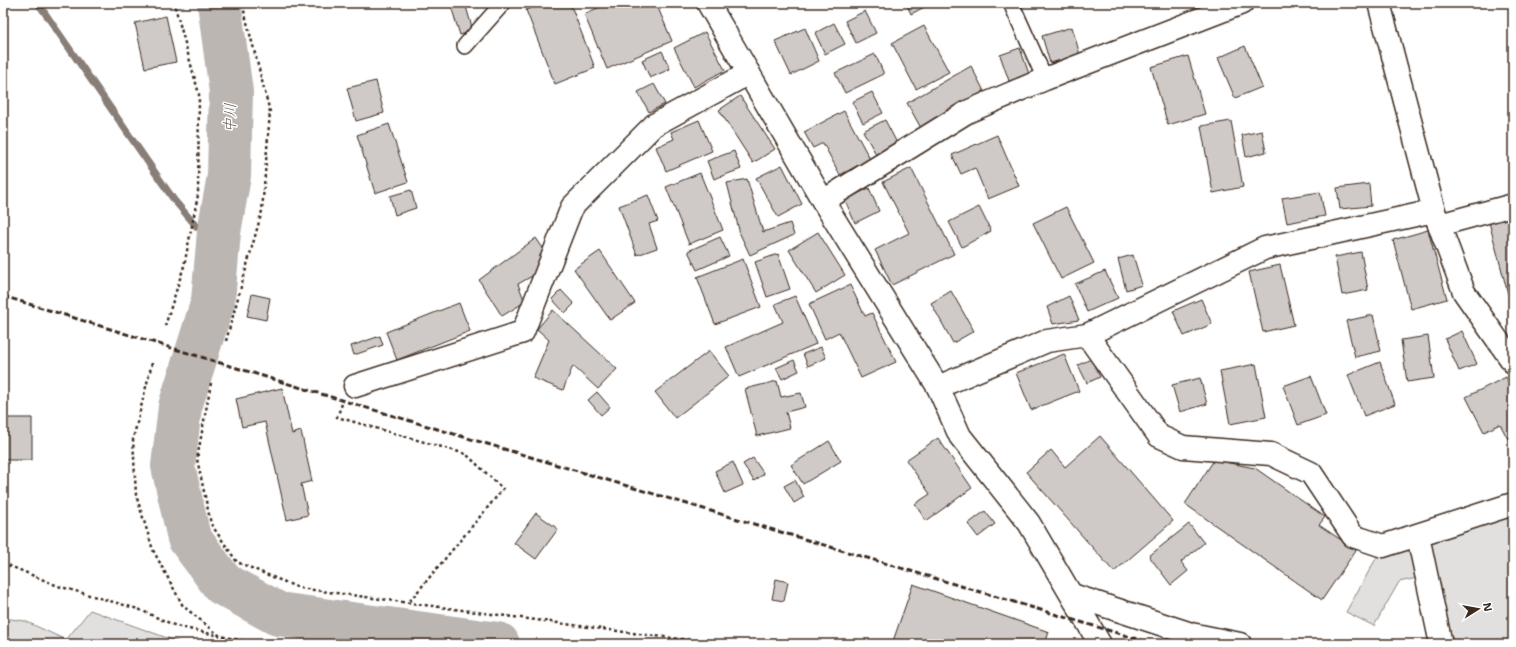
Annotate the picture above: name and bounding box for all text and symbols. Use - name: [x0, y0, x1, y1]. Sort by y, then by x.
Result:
- water label: 中川: [220, 103, 240, 133]
- north arrow: [1458, 589, 1498, 629]
- text: N: [1479, 601, 1496, 613]

